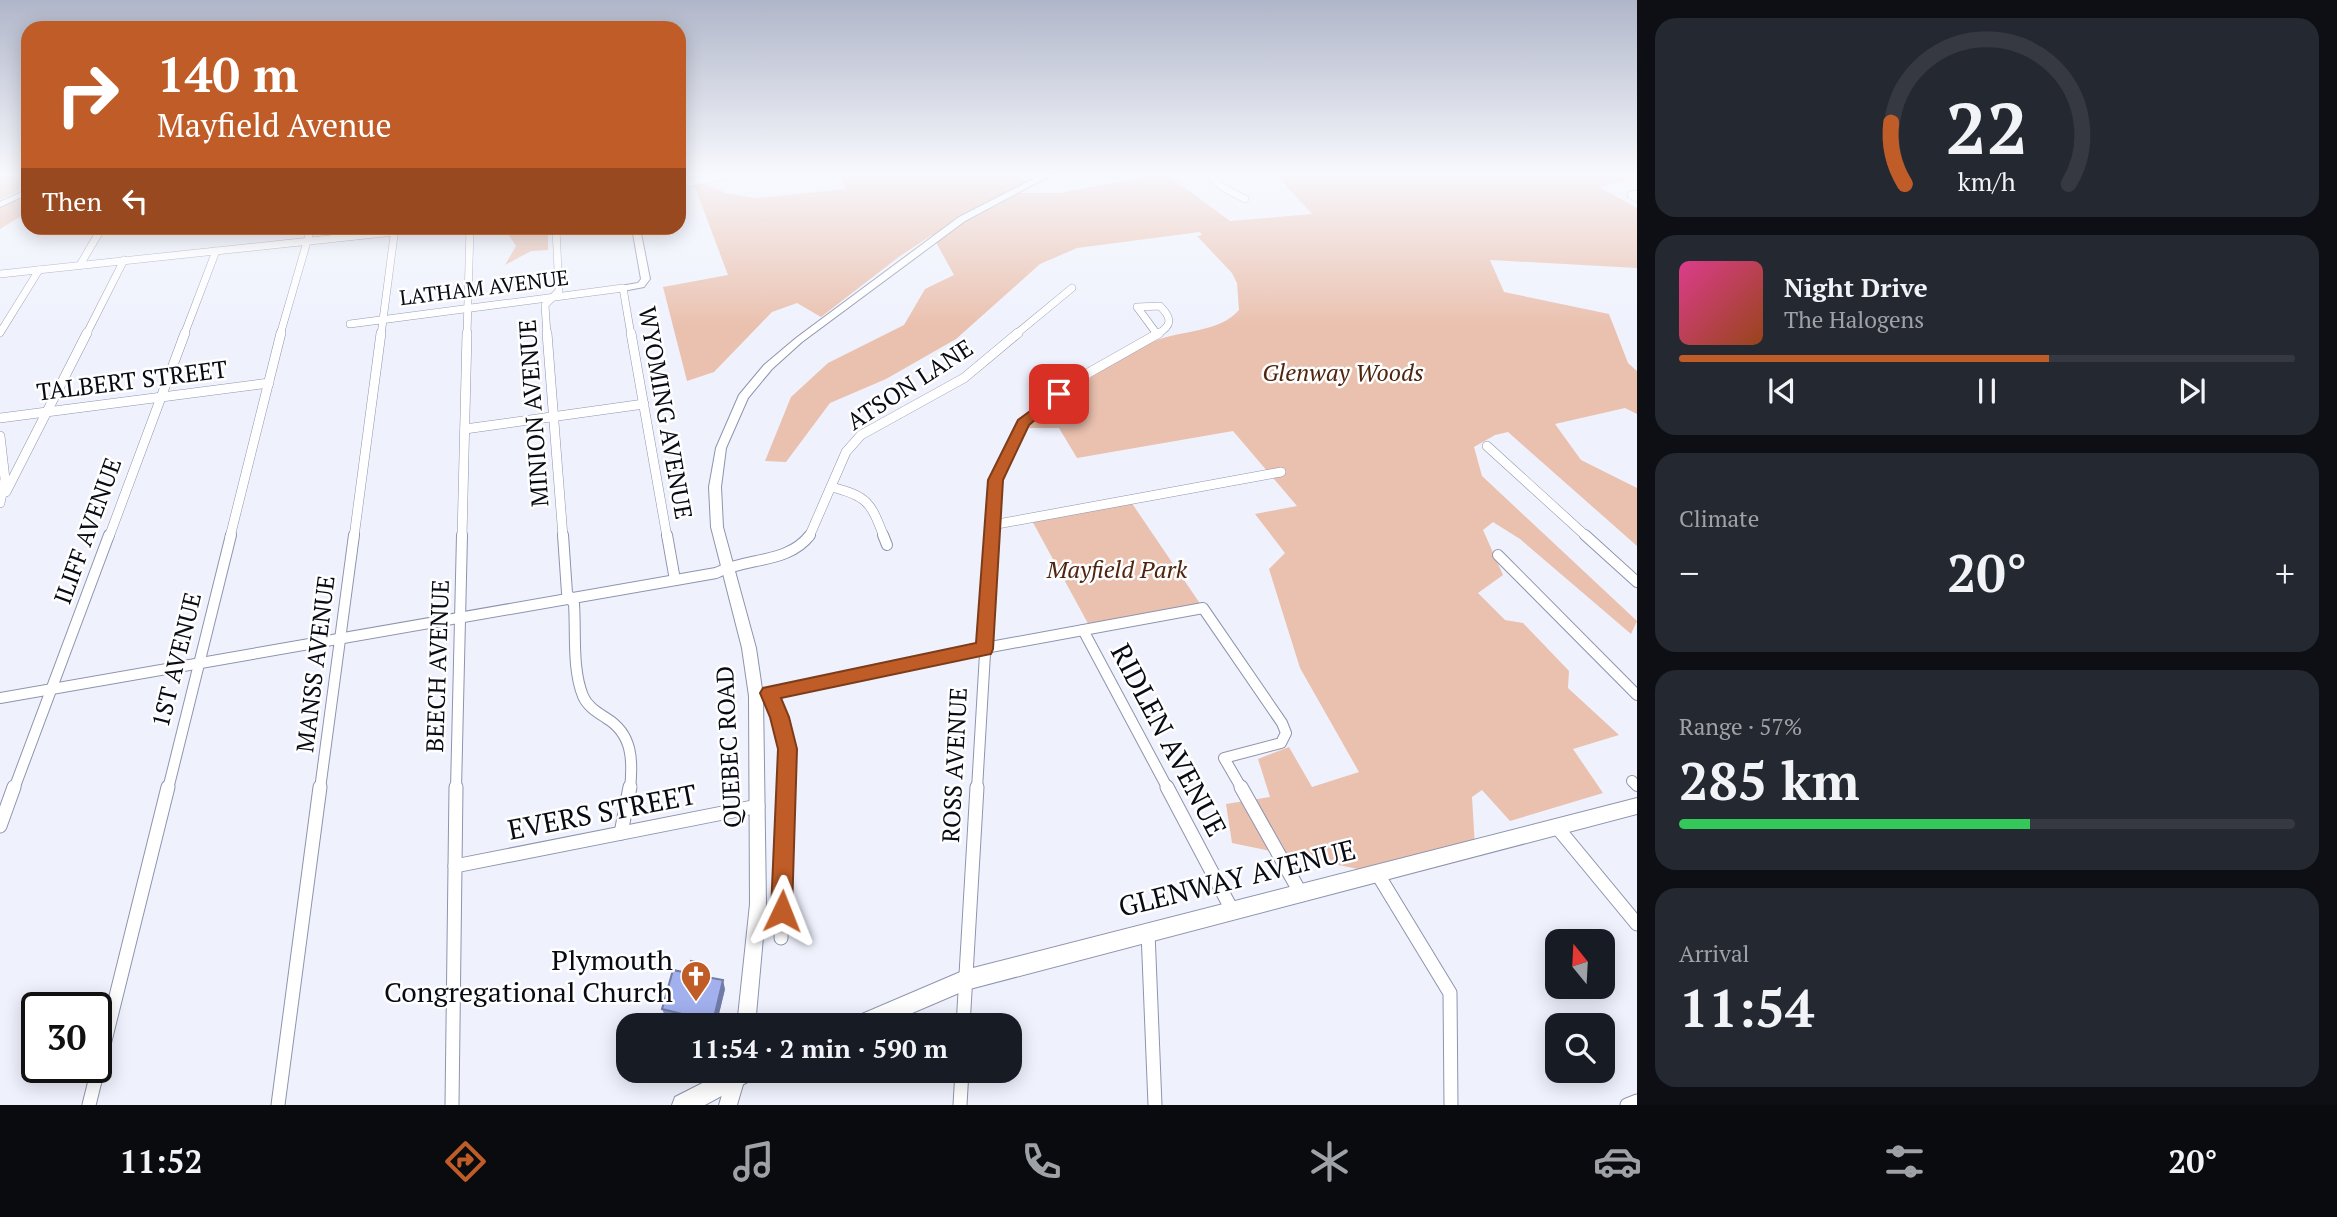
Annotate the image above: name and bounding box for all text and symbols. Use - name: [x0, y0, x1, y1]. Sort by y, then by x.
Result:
- text: 140 m: [157, 41, 299, 106]
- icon: right: [42, 49, 133, 140]
- text: 22: [1946, 78, 2028, 175]
- text: Mayfield Avenue: [157, 104, 392, 146]
- text: km/h: [1958, 165, 2016, 198]
- icon: left: [116, 182, 154, 220]
- text: Then: [42, 184, 102, 218]
- street label: LATHAM AVENUE: [398, 263, 570, 311]
- text: Night Drive: [1784, 270, 1928, 304]
- street label: WYOMING AVENUE: [632, 304, 700, 522]
- text: The Halogens: [1784, 304, 1924, 335]
- street label: MINION AVENUE: [510, 318, 556, 508]
- street label: ATSON LANE: [840, 331, 979, 437]
- street label: TALBERT STREET: [35, 352, 229, 408]
- park label: Glenway Woods: [1262, 356, 1424, 388]
- pin: [1029, 364, 1089, 424]
- icon: previous: [1763, 372, 1801, 410]
- icon: pause: [1968, 372, 2006, 410]
- icon: next: [2173, 372, 2211, 410]
- icon: arrive: [1040, 375, 1078, 413]
- street label: ILIFF AVENUE: [46, 453, 128, 608]
- text: Climate: [1679, 503, 1759, 534]
- text: 20°: [1947, 538, 2027, 607]
- text: −: [1679, 548, 1699, 598]
- text: +: [2275, 548, 2295, 598]
- park label: Mayfield Park: [1046, 553, 1188, 585]
- street label: MANSS AVENUE: [288, 574, 342, 754]
- street label: BEECH AVENUE: [418, 579, 456, 753]
- street label: 1ST AVENUE: [144, 589, 208, 731]
- street label: RIDLEN AVENUE: [1103, 637, 1236, 843]
- street label: QUEBEC ROAD: [708, 665, 748, 829]
- street label: ROSS AVENUE: [934, 687, 974, 843]
- text: Range · 57%: [1679, 711, 1802, 742]
- text: 285 km: [1679, 746, 1860, 815]
- street label: EVERS STREET: [504, 775, 699, 848]
- street label: GLENWAY AVENUE: [1114, 830, 1359, 925]
- position arrow: [745, 874, 819, 948]
- north arrow: [1545, 929, 1615, 999]
- map controls: [1545, 929, 1615, 1083]
- text: Arrival: [1679, 938, 1750, 969]
- place label: Plymouth Congregational Church: [384, 941, 673, 1010]
- church icon: Plymouth Congregational Church: [679, 959, 713, 1003]
- text: 11:54: [1679, 973, 1814, 1042]
- speed limit sign: 30: [21, 992, 112, 1083]
- button: search: [1545, 1013, 1615, 1083]
- text: 11:54 · 2 min · 590 m: [690, 1031, 948, 1065]
- icon: directions: [441, 1137, 490, 1186]
- icon: music: [729, 1137, 778, 1186]
- icon: phone: [1017, 1137, 1066, 1186]
- icon: climate: [1305, 1137, 1354, 1186]
- icon: car: [1593, 1137, 1642, 1186]
- icon: filters: [1880, 1137, 1929, 1186]
- text: 11:52: [119, 1140, 203, 1182]
- text: 20°: [2168, 1140, 2218, 1182]

